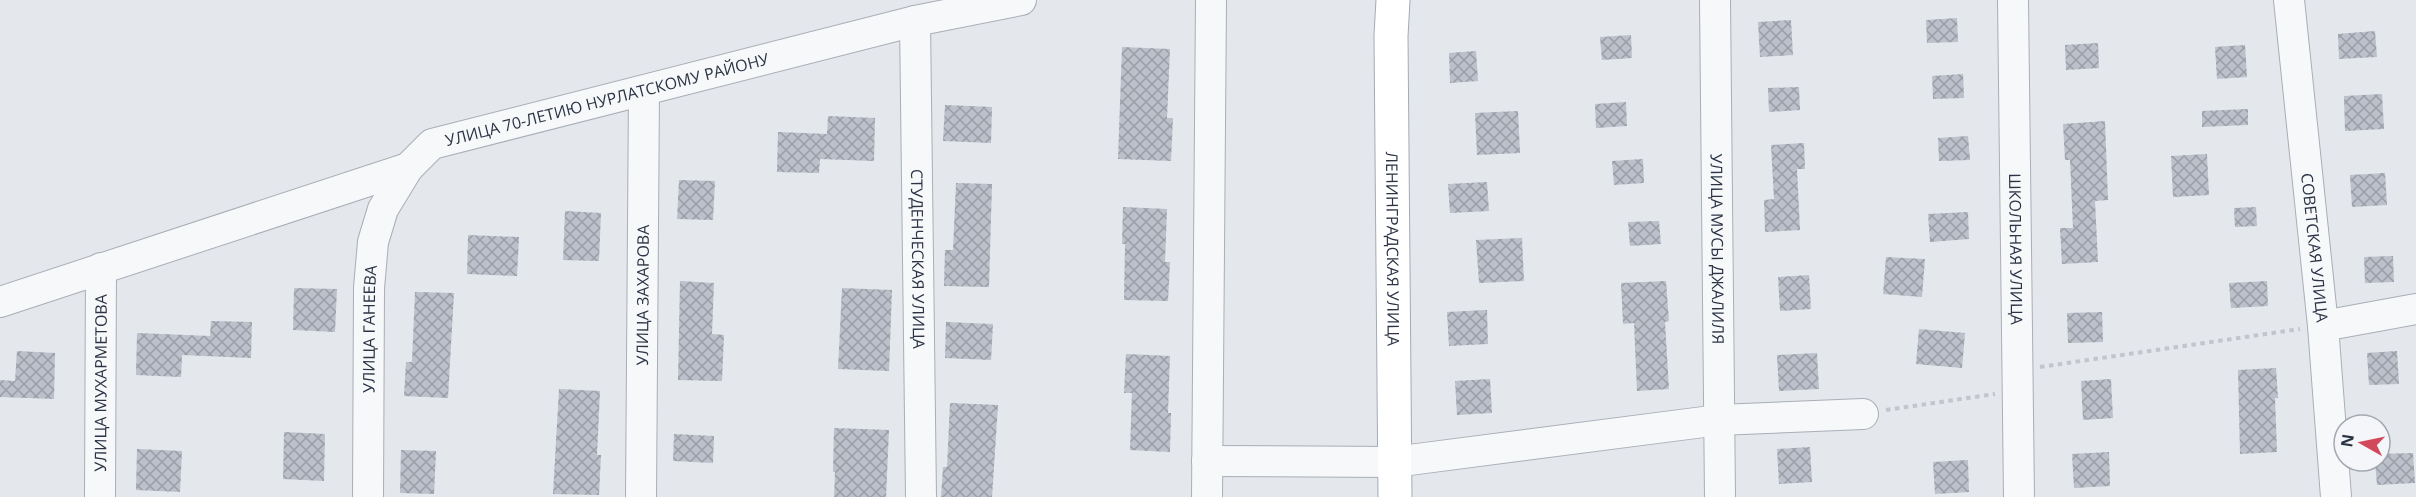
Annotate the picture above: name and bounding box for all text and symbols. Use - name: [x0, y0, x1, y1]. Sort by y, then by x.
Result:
- street label: УЛИЦА 70-ЛЕТИЮ НУРЛАТСКОМУ РАЙОНУ: [443, 48, 771, 151]
- street label: ЛЕНИНГРАДСКАЯ УЛИЦА: [1381, 152, 1405, 347]
- street label: УЛИЦА МУСЫ ДЖАЛИЛЯ: [1706, 153, 1729, 344]
- street label: СТУДЕНЧЕСКАЯ УЛИЦА: [906, 169, 930, 350]
- street label: СОВЕТСКАЯ УЛИЦА: [2296, 172, 2334, 324]
- street label: ШКОЛЬНАЯ УЛИЦА: [2004, 173, 2028, 326]
- street label: УЛИЦА ЗАХАРОВА: [631, 224, 654, 365]
- street label: УЛИЦА ГАНЕЕВА: [357, 263, 382, 393]
- street label: УЛИЦА МУХАРМЕТОВА: [89, 293, 112, 472]
- north arrow: [2332, 413, 2392, 473]
- text: N: [2335, 433, 2359, 449]

